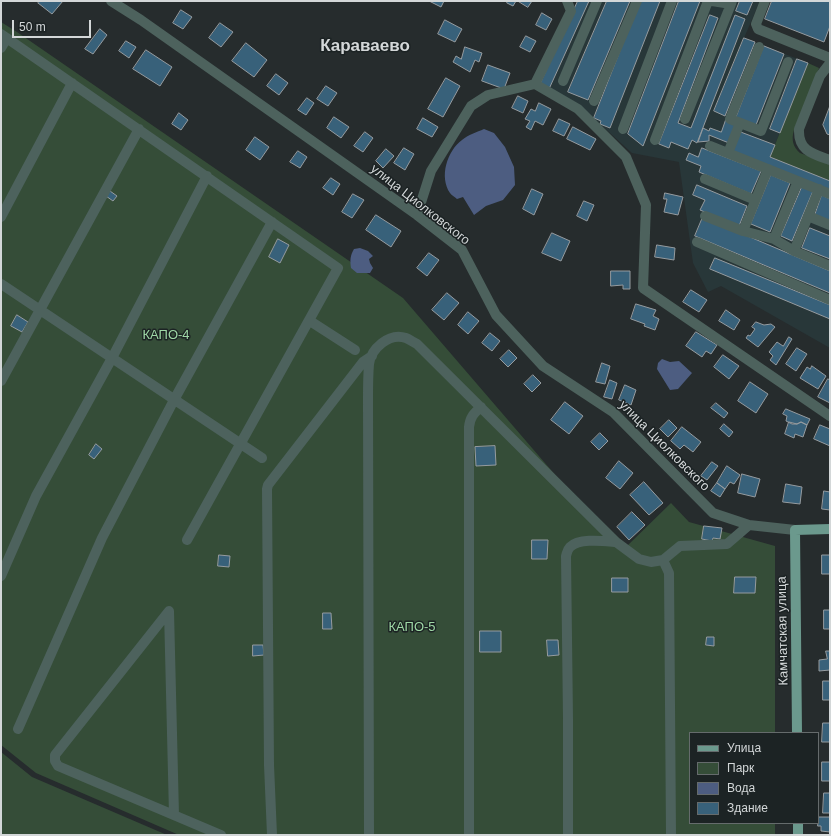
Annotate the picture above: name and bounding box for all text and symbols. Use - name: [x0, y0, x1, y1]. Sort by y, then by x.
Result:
- scale bar: [14, 12, 93, 38]
- text: 50 m: [19, 20, 46, 34]
- district label: Караваево: [320, 36, 410, 56]
- street label: улица Циолковского: [367, 161, 473, 249]
- park label: КАПО-4: [142, 327, 190, 343]
- street label: улица Циолковского: [615, 397, 713, 495]
- street label: Камчатская улица: [774, 576, 792, 686]
- park label: КАПО-5: [388, 619, 436, 635]
- legend: [689, 732, 819, 824]
- text: Улица: [727, 741, 761, 755]
- text: Парк: [727, 761, 754, 775]
- text: Вода: [727, 781, 755, 795]
- text: Здание: [727, 801, 768, 815]

